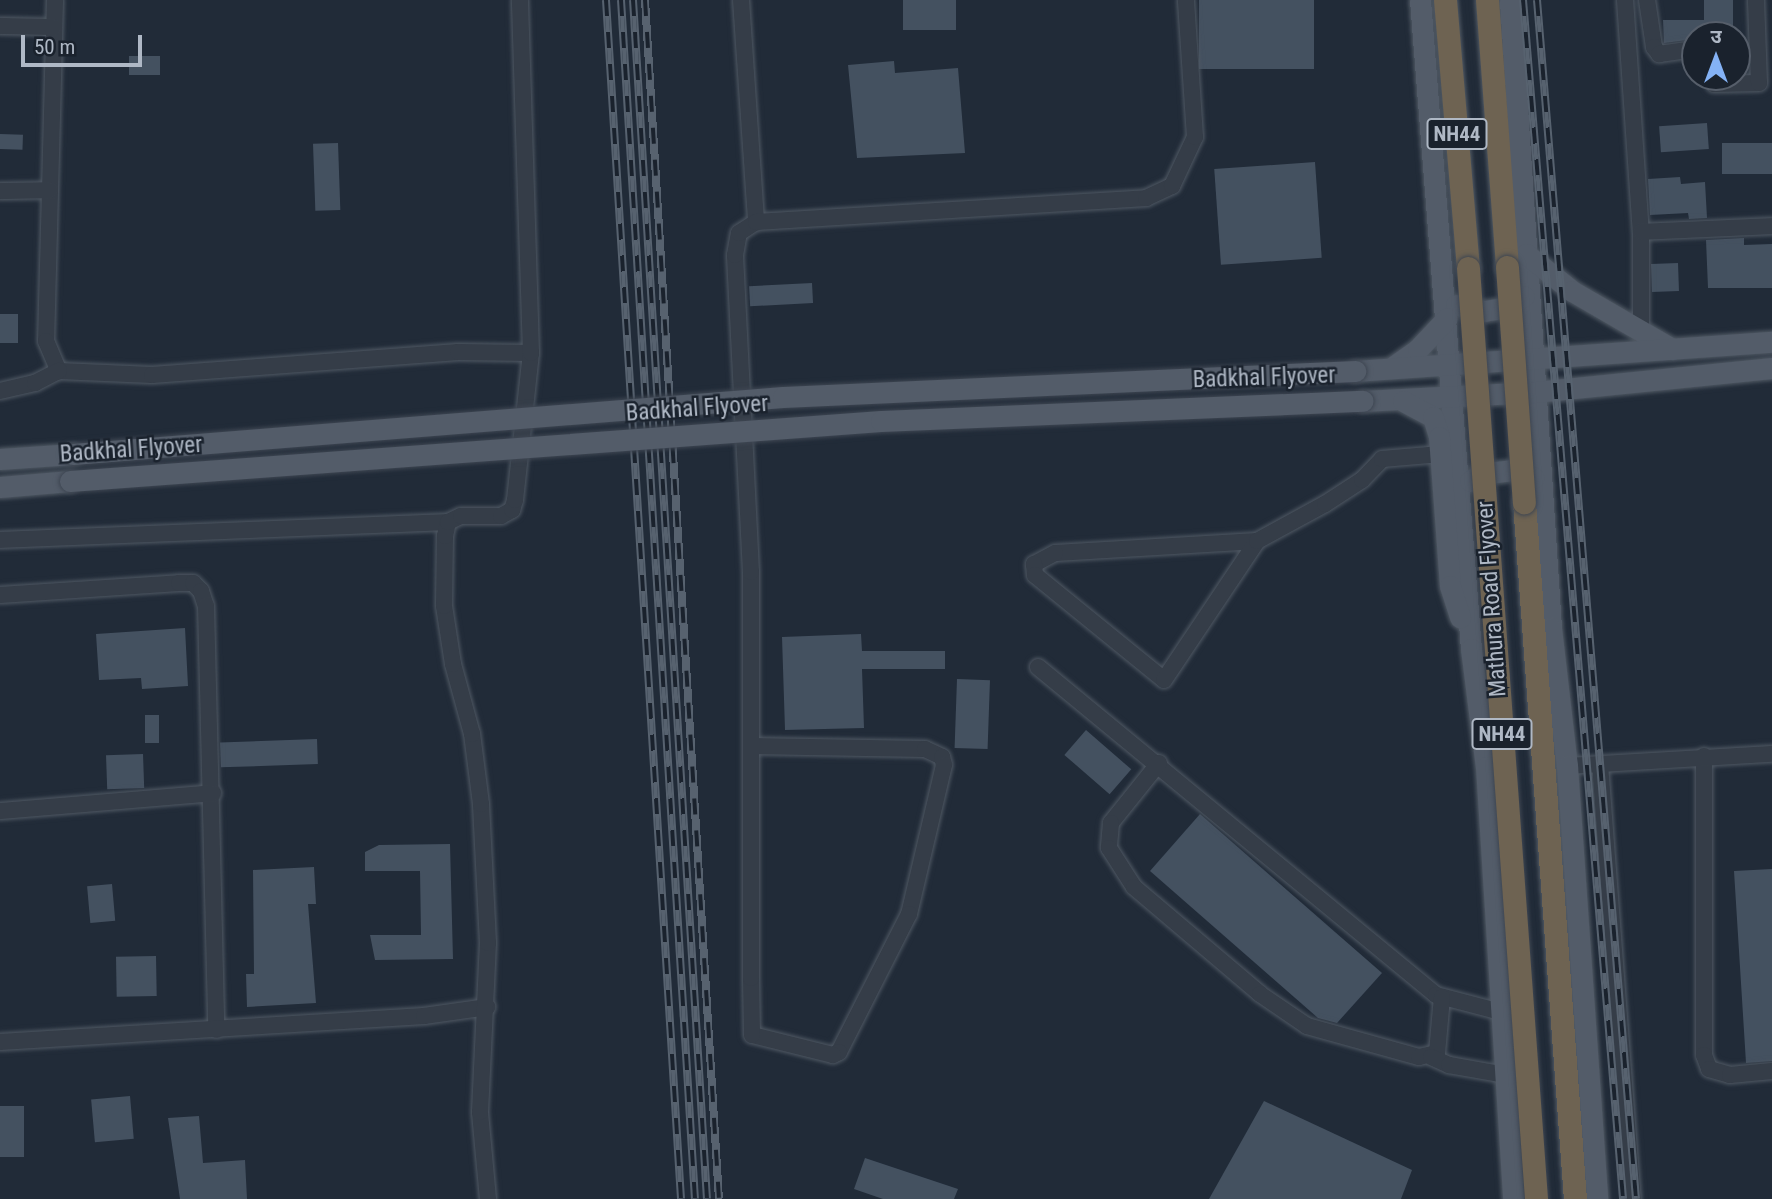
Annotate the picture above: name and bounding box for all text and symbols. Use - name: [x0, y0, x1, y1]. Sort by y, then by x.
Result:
- scale bar: [24, 21, 145, 65]
- north arrow: [1681, 21, 1751, 91]
- text: उ: [1710, 25, 1722, 48]
- text: 50 m: [34, 35, 75, 59]
- road number: NH44: [1426, 116, 1488, 152]
- street label: Badkhal Flyover: [1192, 362, 1336, 394]
- street label: Badkhal Flyover: [625, 390, 769, 428]
- street label: Badkhal Flyover: [59, 431, 203, 469]
- street label: Mathura Road Flyover: [1471, 500, 1513, 698]
- road number: NH44: [1470, 716, 1534, 752]

